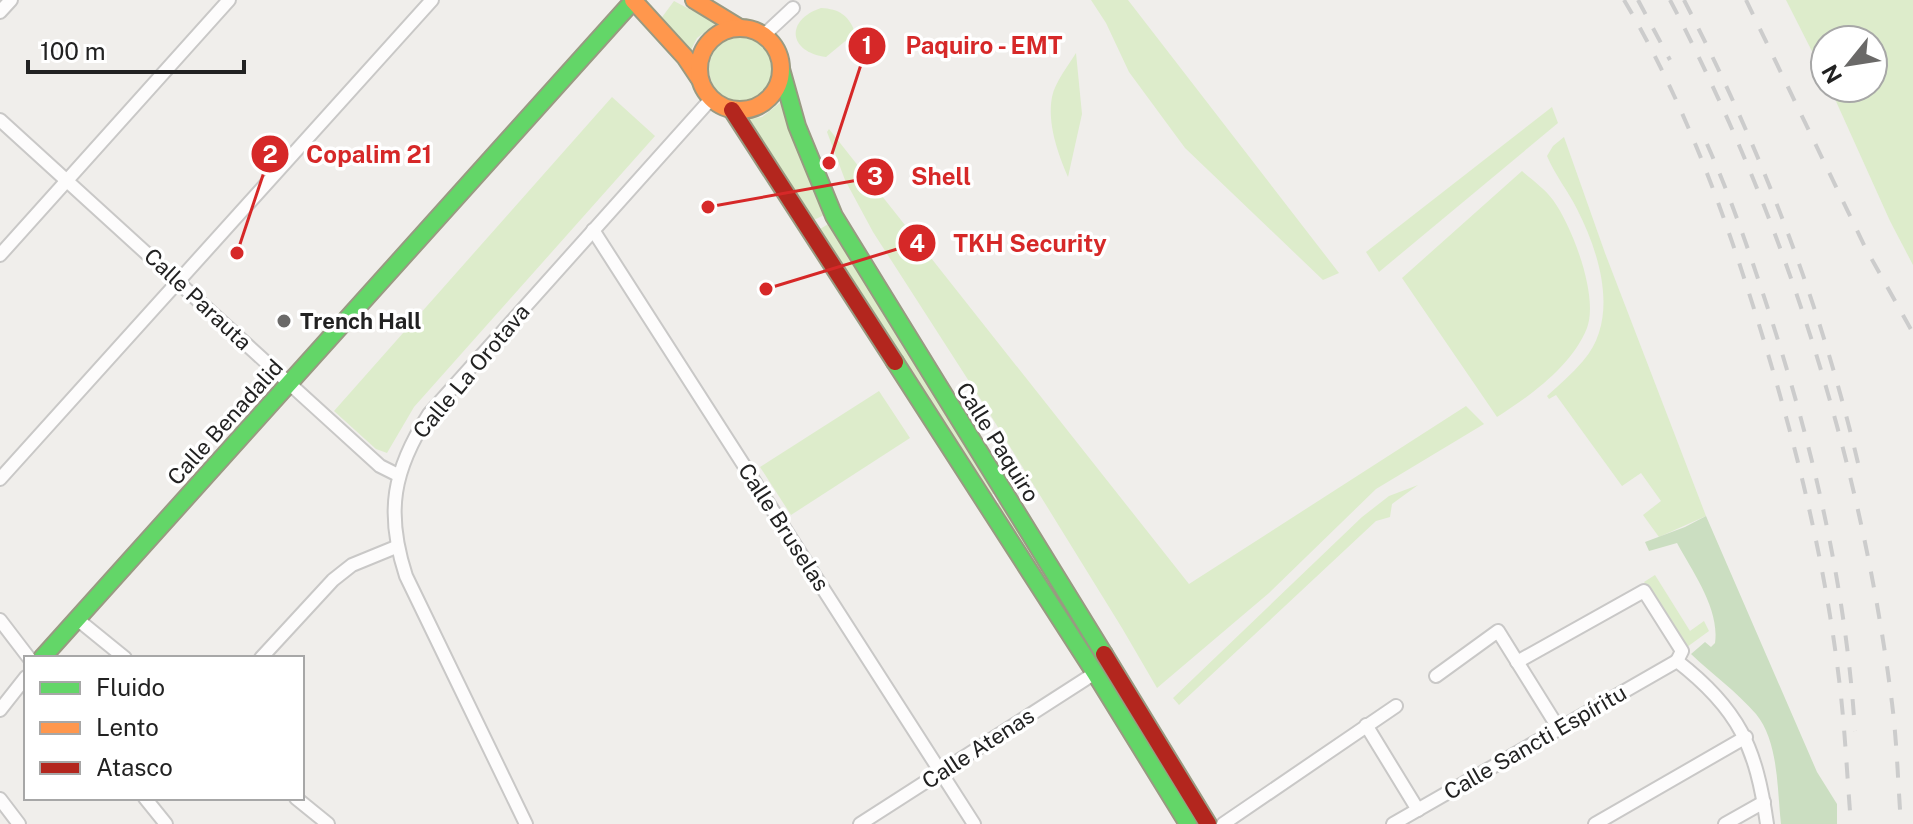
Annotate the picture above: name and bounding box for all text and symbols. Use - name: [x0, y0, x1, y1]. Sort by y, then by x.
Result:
- callout: Paquiro - EMT: [847, 22, 1080, 70]
- scale bar: [28, 24, 244, 74]
- north arrow: [1809, 24, 1889, 104]
- text: 1: [862, 31, 872, 59]
- text: Paquiro - EMT: [905, 31, 1063, 59]
- text: 100 m: [40, 37, 106, 65]
- text: N: [1816, 60, 1847, 88]
- callout: Copalim 21: [250, 130, 448, 178]
- text: 2: [262, 140, 278, 168]
- text: Copalim 21: [306, 140, 432, 168]
- callout: Shell: [855, 153, 987, 201]
- text: 3: [867, 162, 883, 190]
- text: Shell: [911, 162, 971, 190]
- callout: TKH Security: [897, 219, 1122, 267]
- text: 4: [909, 229, 925, 257]
- text: TKH Security: [953, 229, 1107, 257]
- street label: Calle Parauta: [139, 243, 257, 355]
- street label: Calle La Orotava: [407, 299, 535, 443]
- place label: Trench Hall: [300, 308, 421, 334]
- marker: Trench Hall: [275, 312, 293, 330]
- street label: Calle Benadalid: [162, 354, 288, 490]
- street label: Calle Paquiro: [951, 378, 1045, 506]
- street label: Calle Bruselas: [733, 458, 835, 596]
- legend: [24, 656, 304, 800]
- text: Fluido: [96, 673, 165, 701]
- street label: Calle Sancti Espíritu: [1439, 679, 1631, 805]
- street label: Calle Atenas: [917, 702, 1039, 794]
- text: Lento: [96, 713, 159, 741]
- text: Atasco: [96, 753, 173, 781]

